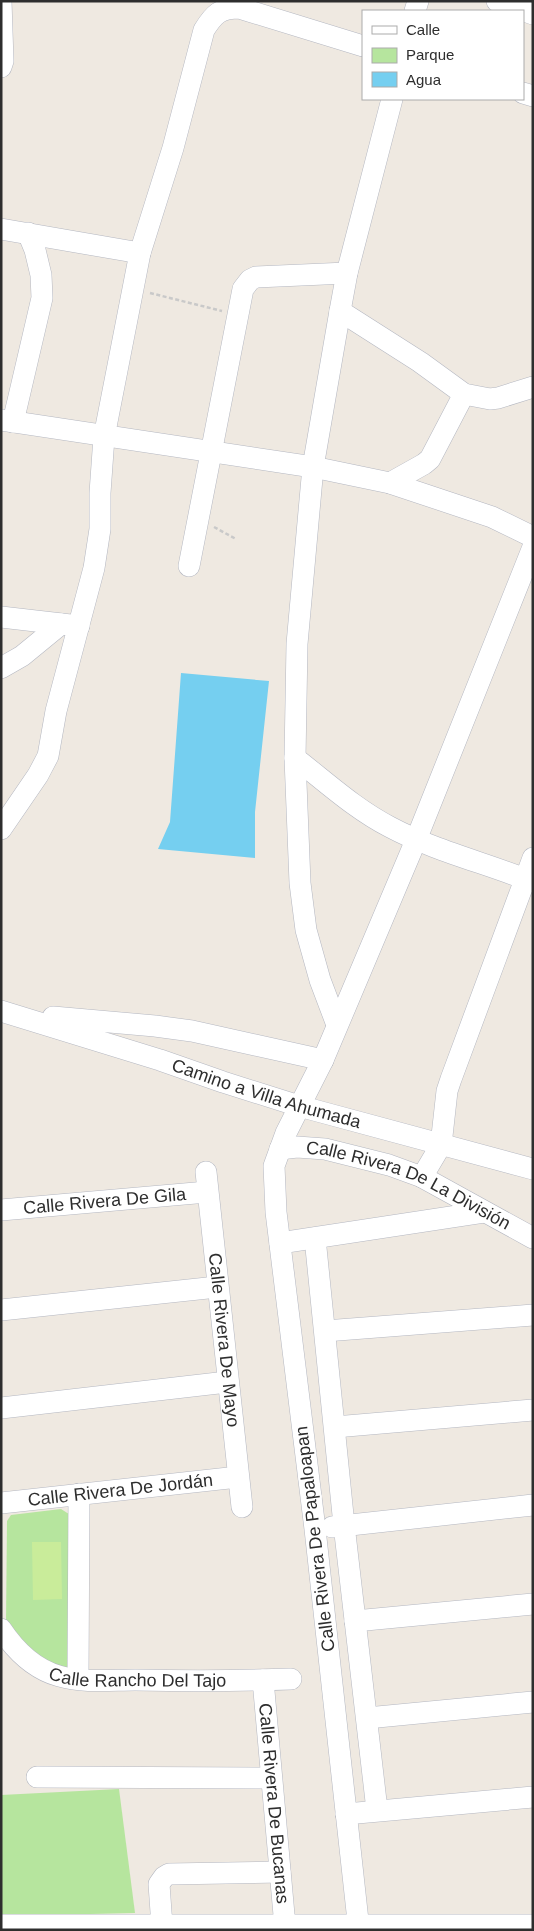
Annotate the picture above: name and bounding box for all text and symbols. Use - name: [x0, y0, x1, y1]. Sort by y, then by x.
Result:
- legend: [362, 10, 524, 100]
- text: Calle: [406, 21, 440, 38]
- text: Parque: [406, 46, 454, 63]
- text: Agua: [406, 71, 442, 88]
- street label: Camino a Villa Ahumada: [169, 1055, 364, 1132]
- street label: Calle Rivera De La División: [306, 1138, 514, 1234]
- street label: Calle Rivera De Gila: [22, 1184, 188, 1218]
- street label: Calle Rivera De Mayo: [205, 1252, 243, 1428]
- street label: Calle Rivera De Papaloapan: [291, 1425, 339, 1653]
- street label: Calle Rivera De Jordán: [27, 1470, 214, 1510]
- street label: Calle Rancho Del Tajo: [46, 1663, 226, 1691]
- street label: Calle Rivera De Bucanas: [255, 1702, 293, 1905]

